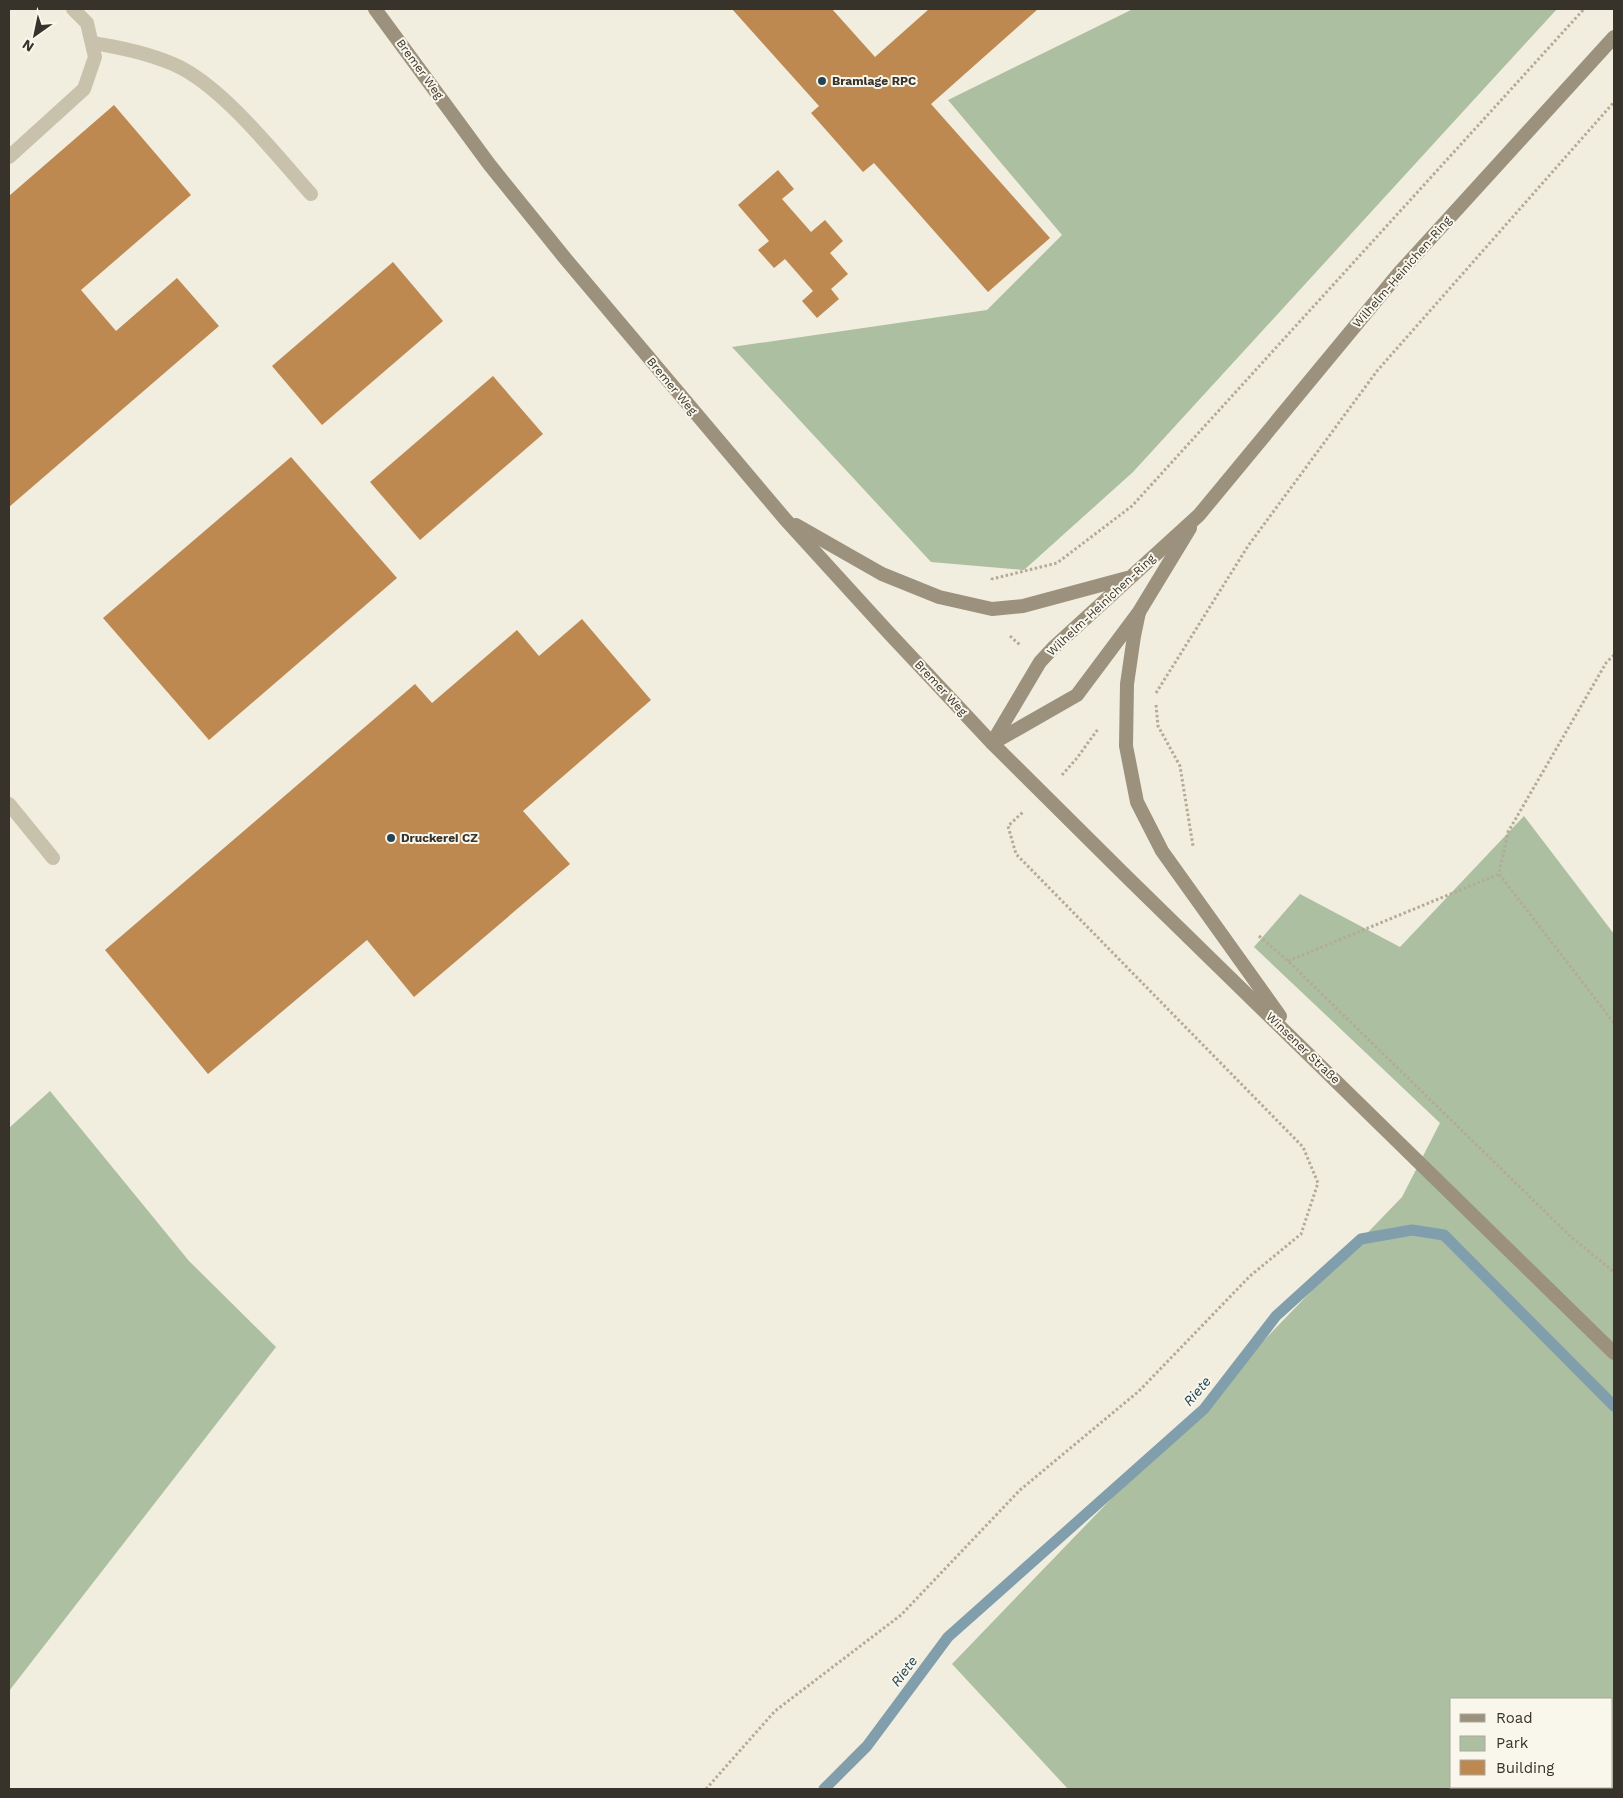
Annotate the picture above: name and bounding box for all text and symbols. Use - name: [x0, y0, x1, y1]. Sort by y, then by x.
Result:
- north arrow: [10, 10, 60, 60]
- text: N: [19, 36, 37, 55]
- street label: Bremer Weg: [394, 36, 447, 102]
- place label: Bramlage RPC: [832, 74, 916, 88]
- marker: Bramlage RPC: [816, 75, 828, 87]
- street label: Wilhelm-Heinichen-Ring: [1350, 213, 1455, 331]
- street label: Bremer Weg: [644, 354, 700, 418]
- street label: Wilhelm-Heinichen-Ring: [1044, 551, 1158, 659]
- street label: Bremer Weg: [912, 657, 971, 719]
- place label: Druckerei CZ: [401, 831, 478, 845]
- marker: Druckerei CZ: [385, 832, 397, 844]
- street label: Winsener Straße: [1263, 1009, 1343, 1087]
- water label: Riete: [1180, 1373, 1214, 1409]
- water label: Riete: [887, 1653, 921, 1689]
- legend: [1450, 1698, 1613, 1788]
- text: Road: [1496, 1709, 1533, 1727]
- text: Park: [1496, 1734, 1529, 1752]
- text: Building: [1496, 1759, 1554, 1777]

